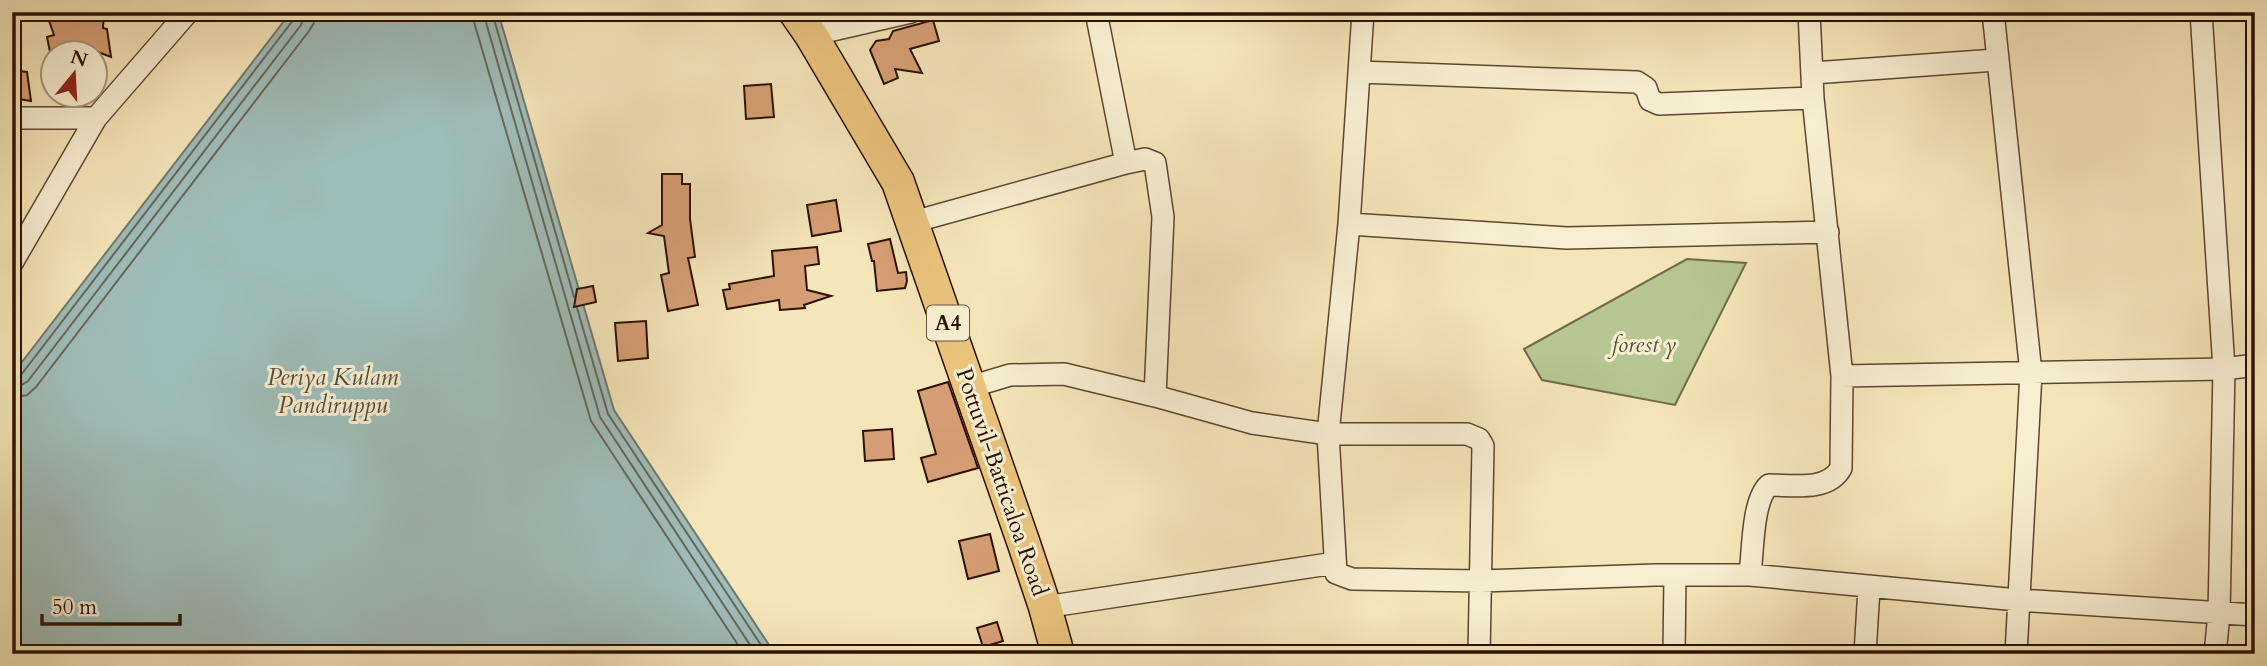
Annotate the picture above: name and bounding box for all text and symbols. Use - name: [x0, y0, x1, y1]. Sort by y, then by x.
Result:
- north arrow: [38, 38, 108, 108]
- text: N: [67, 44, 91, 74]
- road number: A4: [927, 306, 969, 340]
- park label: forest y: [1607, 329, 1676, 360]
- water label: Periya Kulam Pandiruppu: [267, 361, 399, 422]
- street label: Pottuvil-Batticaloa Road: [948, 364, 1056, 601]
- scale bar: [42, 582, 180, 626]
- text: 50 m: [52, 593, 97, 622]

